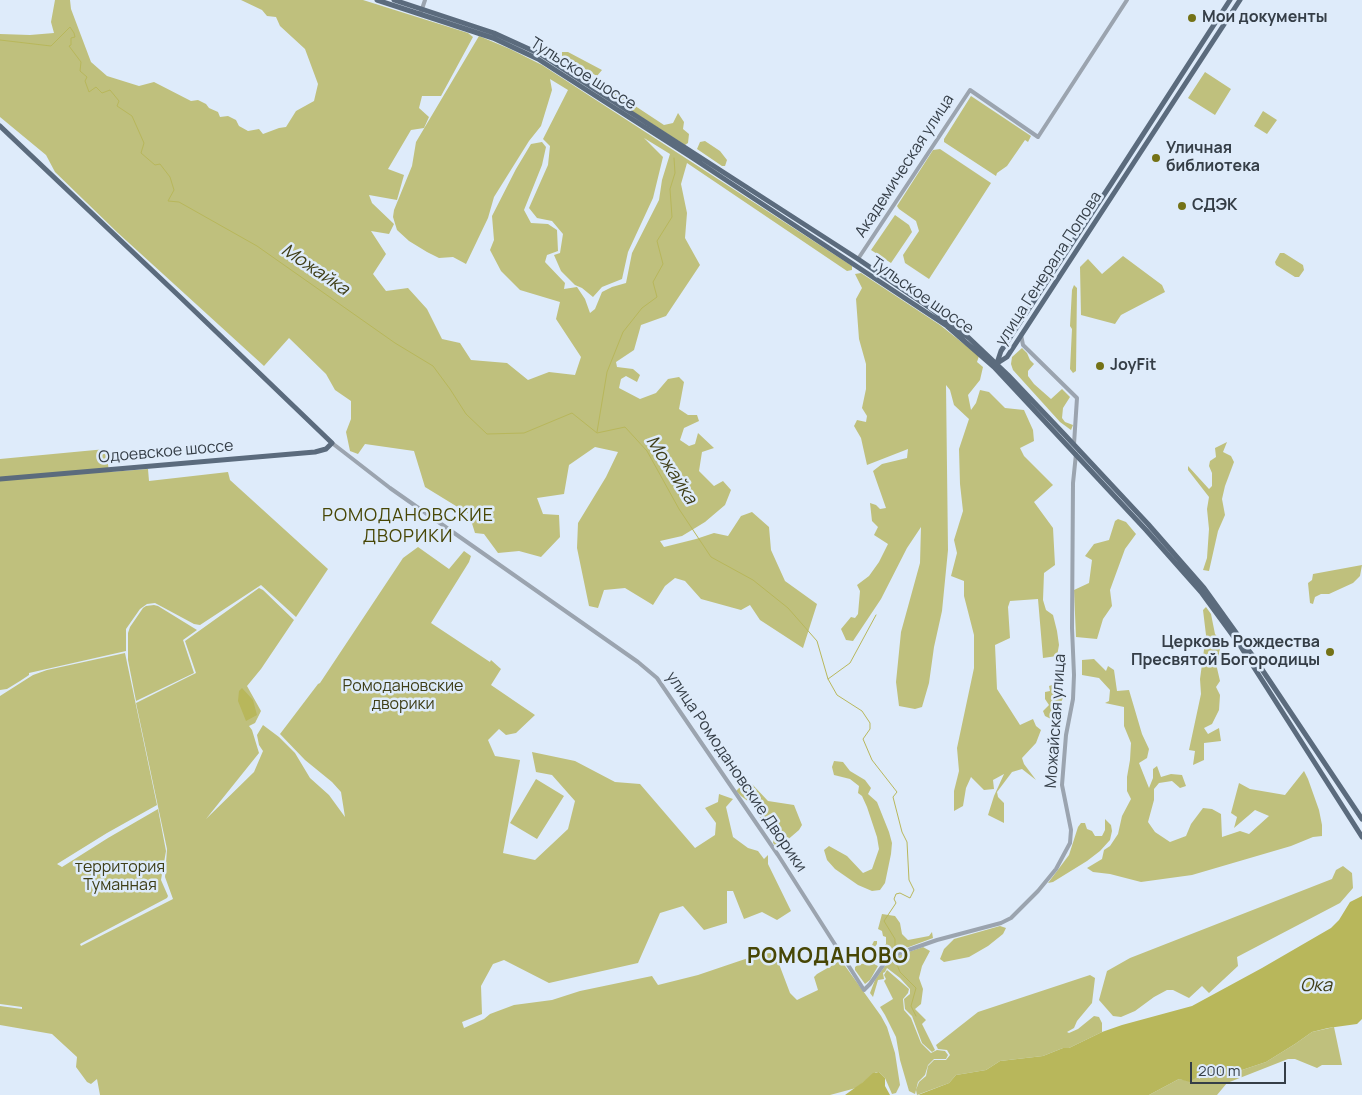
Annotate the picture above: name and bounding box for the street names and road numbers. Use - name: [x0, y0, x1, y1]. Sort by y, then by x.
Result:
- street label: Тульское шоссе: [526, 34, 640, 114]
- street label: Академическая улица: [852, 91, 958, 241]
- street label: улица Генерала Попова: [992, 188, 1106, 350]
- street label: Тульское шоссе: [867, 253, 977, 339]
- street label: Одоевское шоссе: [98, 437, 234, 467]
- street label: Можайская улица: [1042, 653, 1070, 789]
- street label: улица Ромодановские Дворики: [662, 668, 810, 876]

